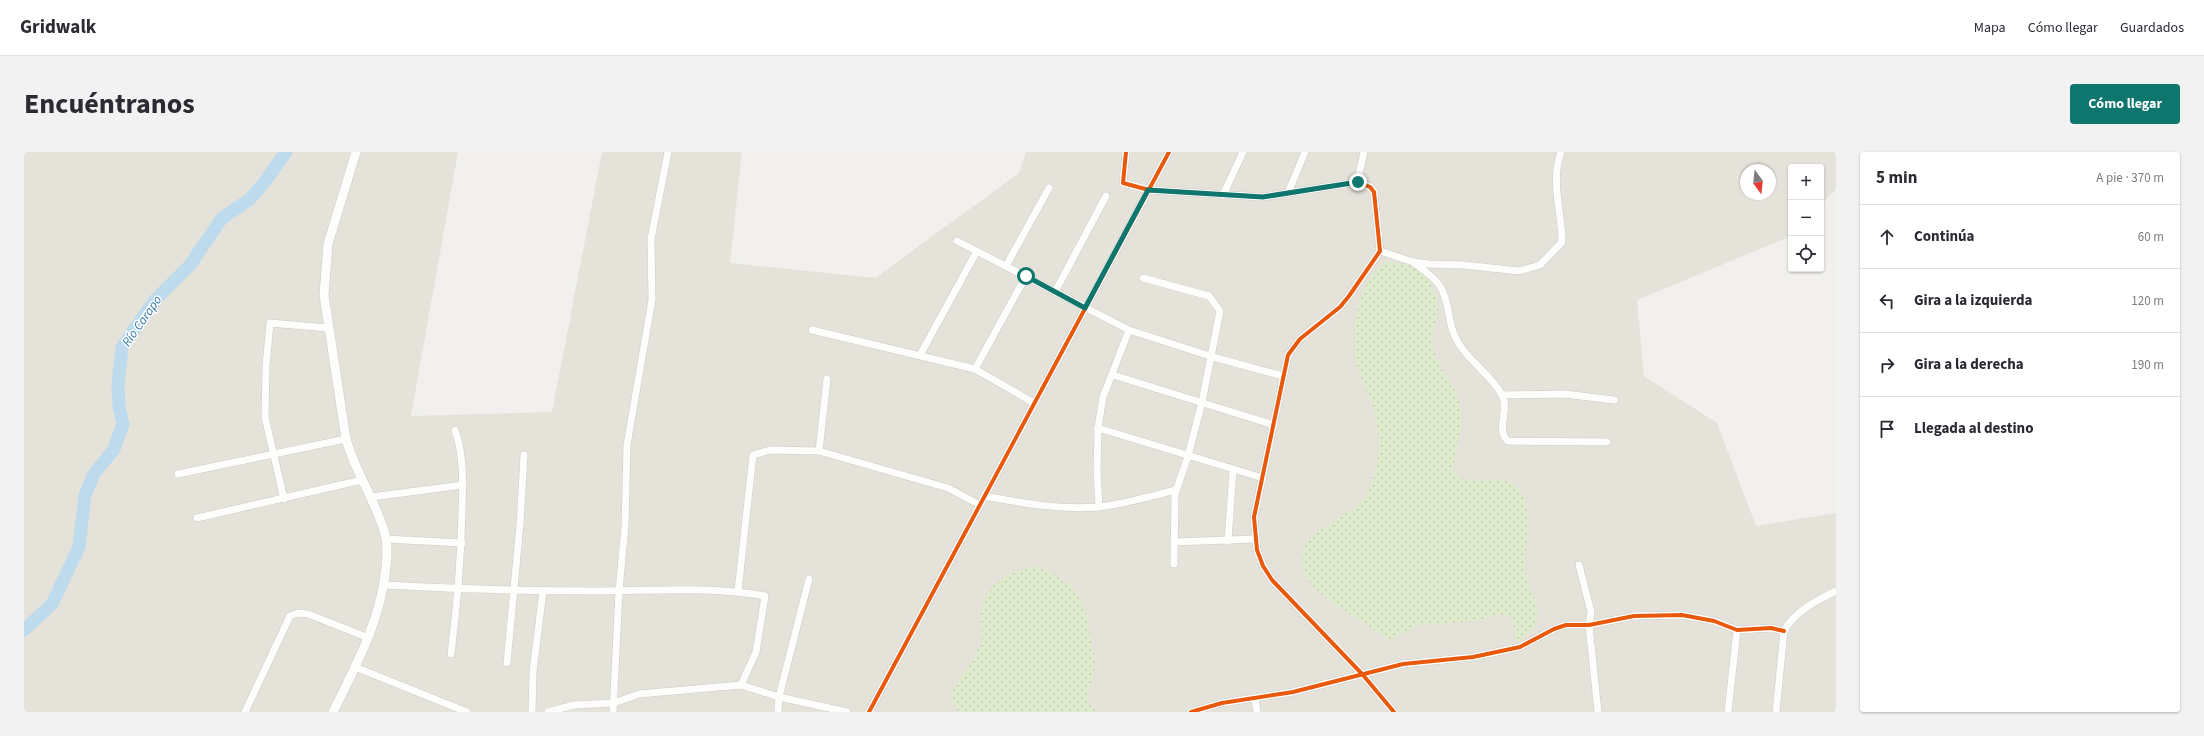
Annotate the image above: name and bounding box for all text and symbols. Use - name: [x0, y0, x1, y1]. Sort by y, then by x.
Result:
- text: Gridwalk: [20, 14, 96, 41]
- text: Mapa: [1974, 18, 2006, 38]
- text: Cómo llegar: [2028, 18, 2098, 38]
- text: Guardados: [2120, 18, 2184, 38]
- text: Encuéntranos: [24, 84, 195, 124]
- button: Cómo llegar: [2070, 84, 2180, 124]
- north arrow: [1740, 164, 1776, 200]
- map controls: [1788, 164, 1824, 272]
- button: +: [1788, 164, 1824, 200]
- text: 5 min: [1876, 166, 1917, 190]
- text: A pie · 370 m: [2096, 169, 2164, 187]
- route end: [1349, 173, 1367, 191]
- button: −: [1788, 200, 1824, 236]
- icon: ahead: [1876, 226, 1898, 248]
- text: Continúa: [1914, 226, 1975, 247]
- text: 60 m: [2138, 228, 2164, 246]
- button: locate: [1788, 236, 1824, 272]
- route start: [1017, 267, 1035, 285]
- icon: left: [1876, 290, 1898, 312]
- text: Gira a la izquierda: [1914, 290, 2033, 311]
- water label: Río Carapo: [118, 292, 166, 350]
- text: 120 m: [2131, 292, 2164, 310]
- icon: right: [1876, 354, 1898, 376]
- text: Gira a la derecha: [1914, 354, 2024, 375]
- text: 190 m: [2131, 356, 2164, 374]
- icon: arrive: [1876, 418, 1898, 440]
- text: Llegada al destino: [1914, 418, 2034, 439]

